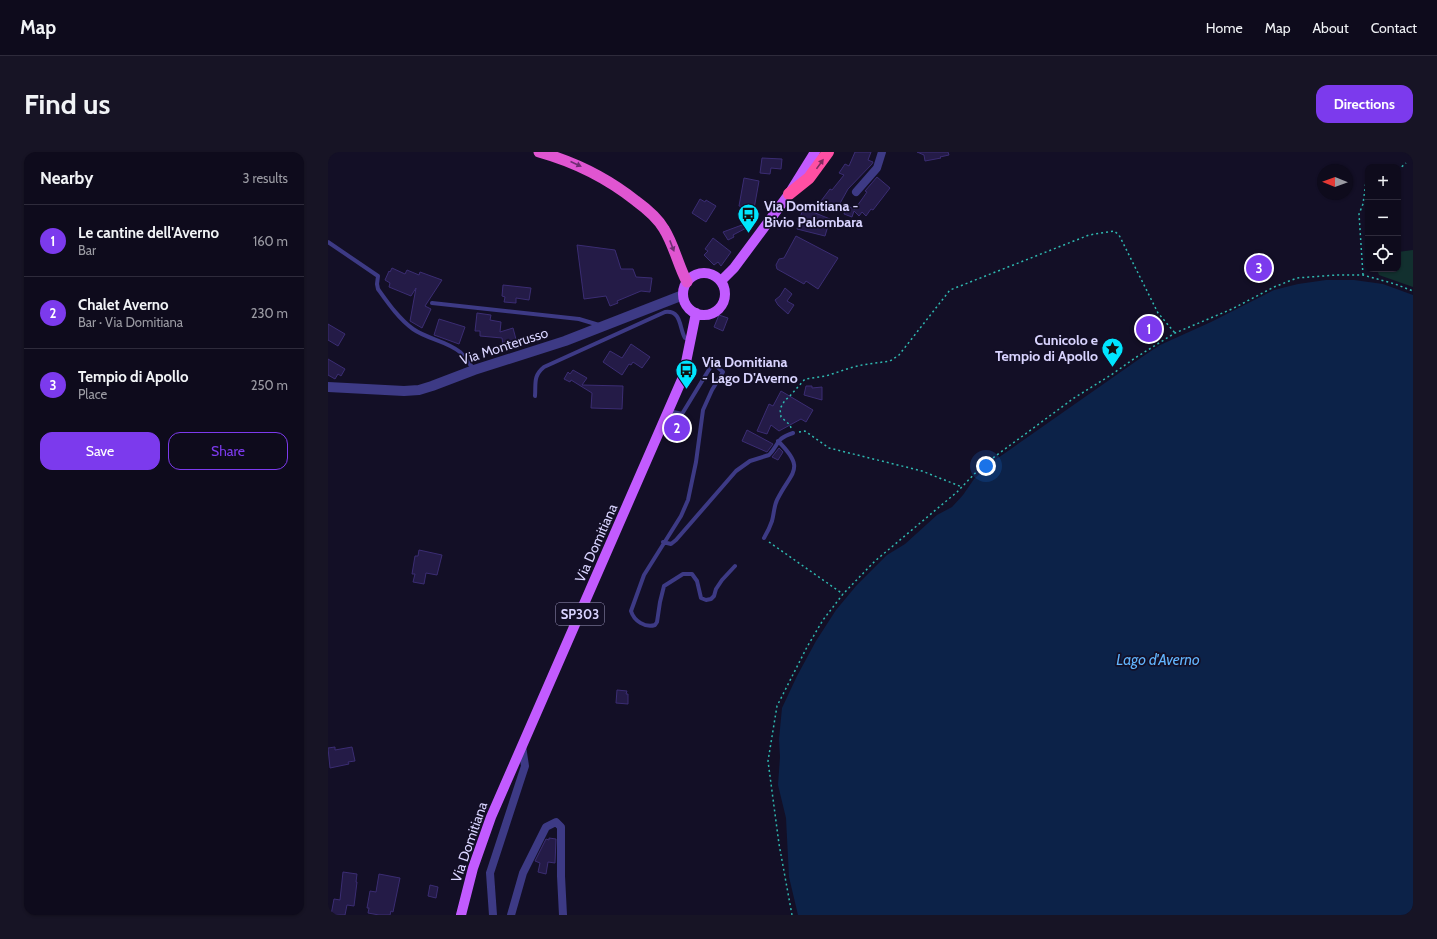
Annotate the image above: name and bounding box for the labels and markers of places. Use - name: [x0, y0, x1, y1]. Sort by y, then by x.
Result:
- place label: Via Domitiana - Bivio Palombara: [764, 197, 863, 231]
- bus stop icon: Via Domitiana - Bivio Palombara: [735, 201, 761, 234]
- pin: 3: [1246, 253, 1272, 283]
- pin: 1: [1136, 314, 1162, 344]
- place label: Cunicolo e Tempio di Apollo: [995, 331, 1098, 365]
- place icon: Cunicolo e Tempio di Apollo: [1100, 335, 1126, 368]
- place label: Via Domitiana - Lago D'Averno: [702, 353, 798, 387]
- bus stop icon: Via Domitiana - Lago D'Averno: [674, 357, 700, 390]
- pin: 2: [664, 413, 690, 443]

